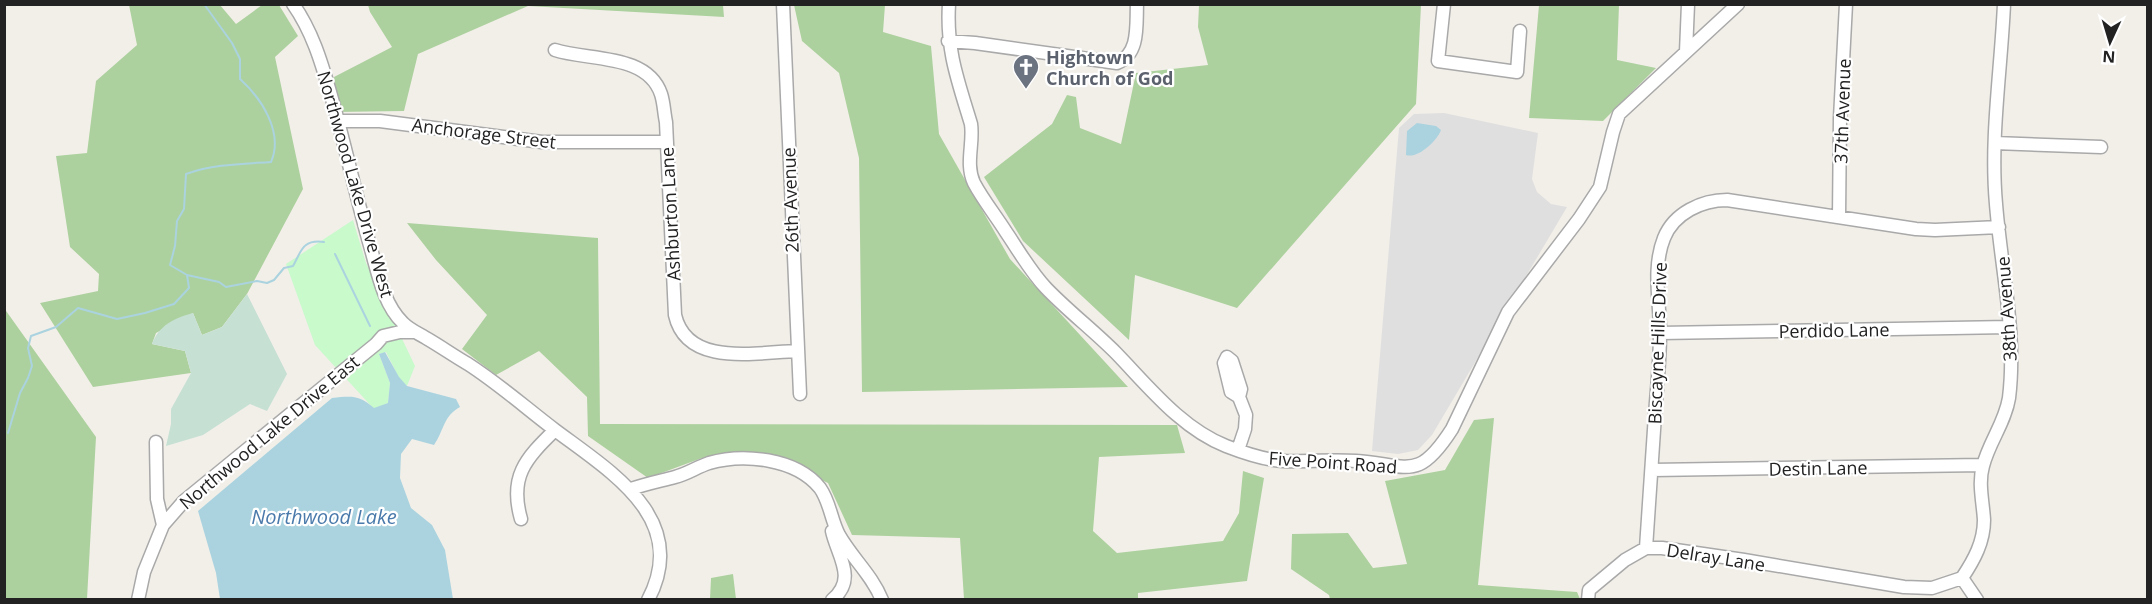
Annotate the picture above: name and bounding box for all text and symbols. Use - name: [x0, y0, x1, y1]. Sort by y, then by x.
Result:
- north arrow: [2080, 12, 2140, 72]
- place label: Hightown Church of God: [1046, 45, 1173, 90]
- text: N: [2102, 46, 2116, 68]
- church icon: Hightown Church of God: [1011, 52, 1041, 90]
- street label: 37th Avenue: [1828, 58, 1856, 164]
- street label: Northwood Lake Drive West: [312, 68, 400, 300]
- street label: Anchorage Street: [411, 112, 557, 154]
- street label: Ashburton Lane: [655, 147, 685, 281]
- street label: 26th Avenue: [776, 147, 804, 253]
- street label: 38th Avenue: [1990, 256, 2022, 362]
- street label: Biscayne Hills Drive: [1642, 261, 1672, 425]
- street label: Perdido Lane: [1778, 317, 1890, 343]
- street label: Northwood Lake Drive East: [174, 350, 364, 514]
- street label: Five Point Road: [1268, 446, 1398, 478]
- street label: Destin Lane: [1768, 455, 1868, 481]
- water label: Northwood Lake: [251, 503, 397, 530]
- street label: Delray Lane: [1665, 537, 1767, 577]

